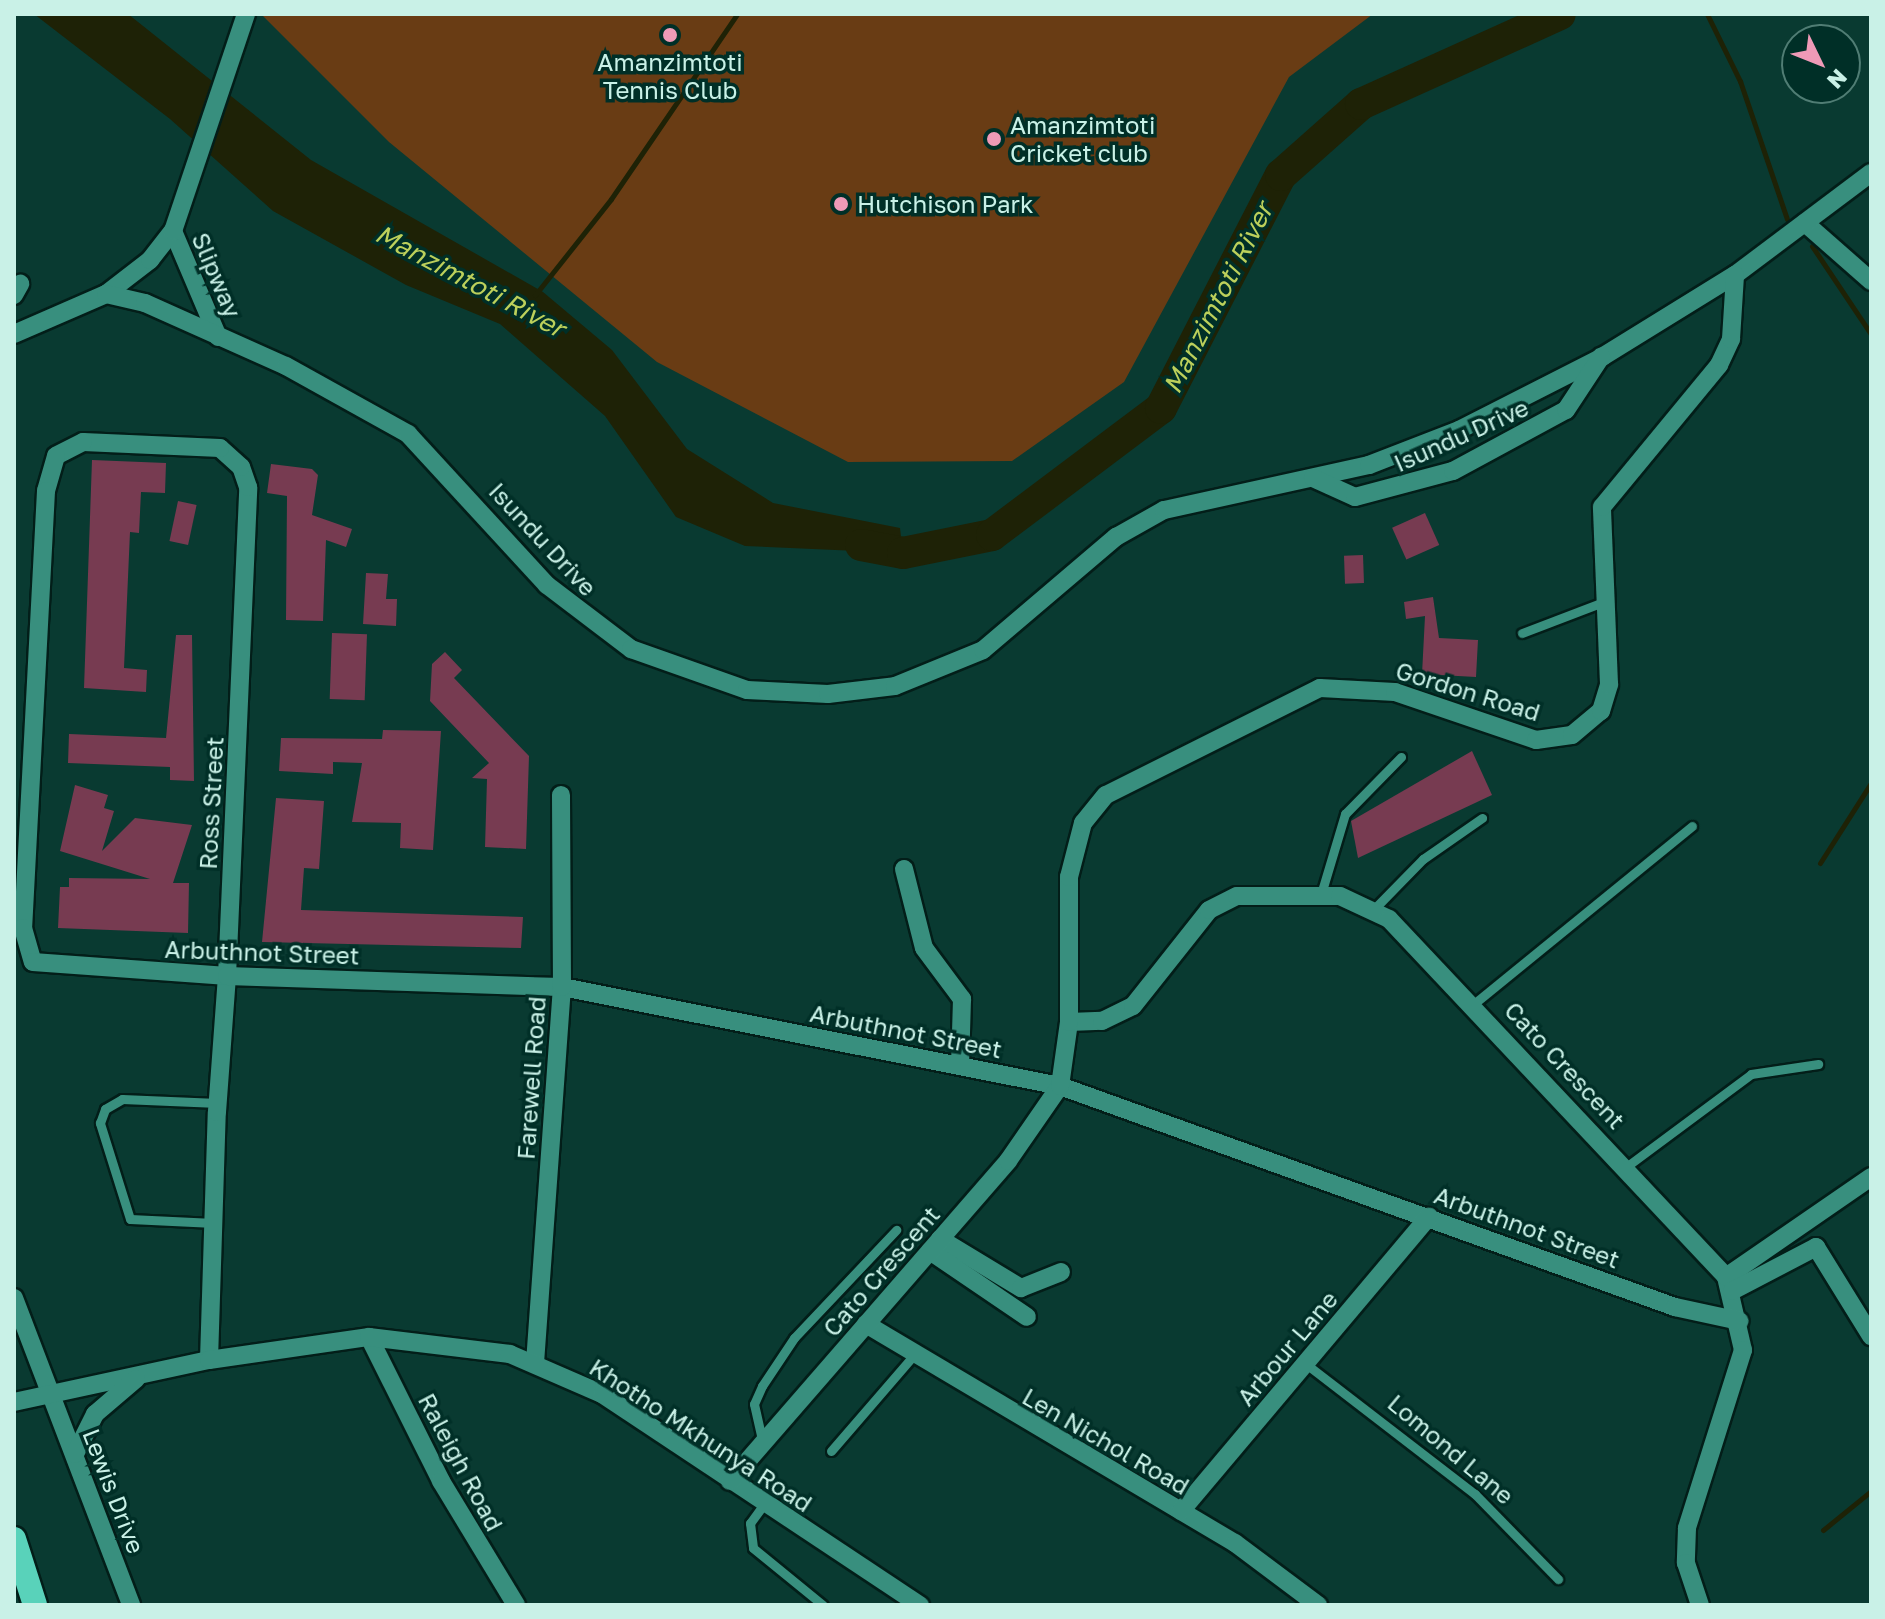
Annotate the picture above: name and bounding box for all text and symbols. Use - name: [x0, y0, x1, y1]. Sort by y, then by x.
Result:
- north arrow: [1781, 24, 1861, 104]
- marker: Amanzimtoti Tennis Club: [661, 26, 679, 44]
- place label: Amanzimtoti Tennis Club: [597, 48, 743, 104]
- text: N: [1822, 64, 1853, 95]
- place label: Amanzimtoti Cricket club: [1010, 111, 1155, 167]
- marker: Amanzimtoti Cricket club: [985, 130, 1003, 148]
- place label: Hutchison Park: [857, 190, 1033, 218]
- marker: Hutchison Park: [832, 195, 850, 213]
- water label: Manzimtoti River: [1156, 197, 1280, 399]
- water label: Manzimtoti River: [370, 218, 570, 344]
- street label: Slipway: [186, 228, 248, 322]
- street label: Isundu Drive: [1389, 393, 1533, 477]
- street label: Isundu Drive: [483, 476, 603, 602]
- street label: Gordon Road: [1392, 655, 1544, 727]
- street label: Ross Street: [193, 736, 229, 870]
- street label: Arbuthnot Street: [164, 934, 360, 970]
- street label: Farewell Road: [511, 995, 551, 1161]
- street label: Cato Crescent: [1499, 996, 1631, 1134]
- street label: Arbuthnot Street: [808, 998, 1004, 1064]
- street label: Arbuthnot Street: [1431, 1180, 1623, 1274]
- street label: Cato Crescent: [817, 1200, 945, 1342]
- street label: Arbour Lane: [1231, 1285, 1343, 1411]
- street label: Khotho Mkhunya Road: [584, 1352, 818, 1518]
- street label: Len Nichol Road: [1018, 1382, 1194, 1500]
- street label: Raleigh Road: [413, 1388, 509, 1536]
- street label: Lomond Lane: [1382, 1388, 1520, 1510]
- street label: Lewis Drive: [77, 1425, 151, 1557]

